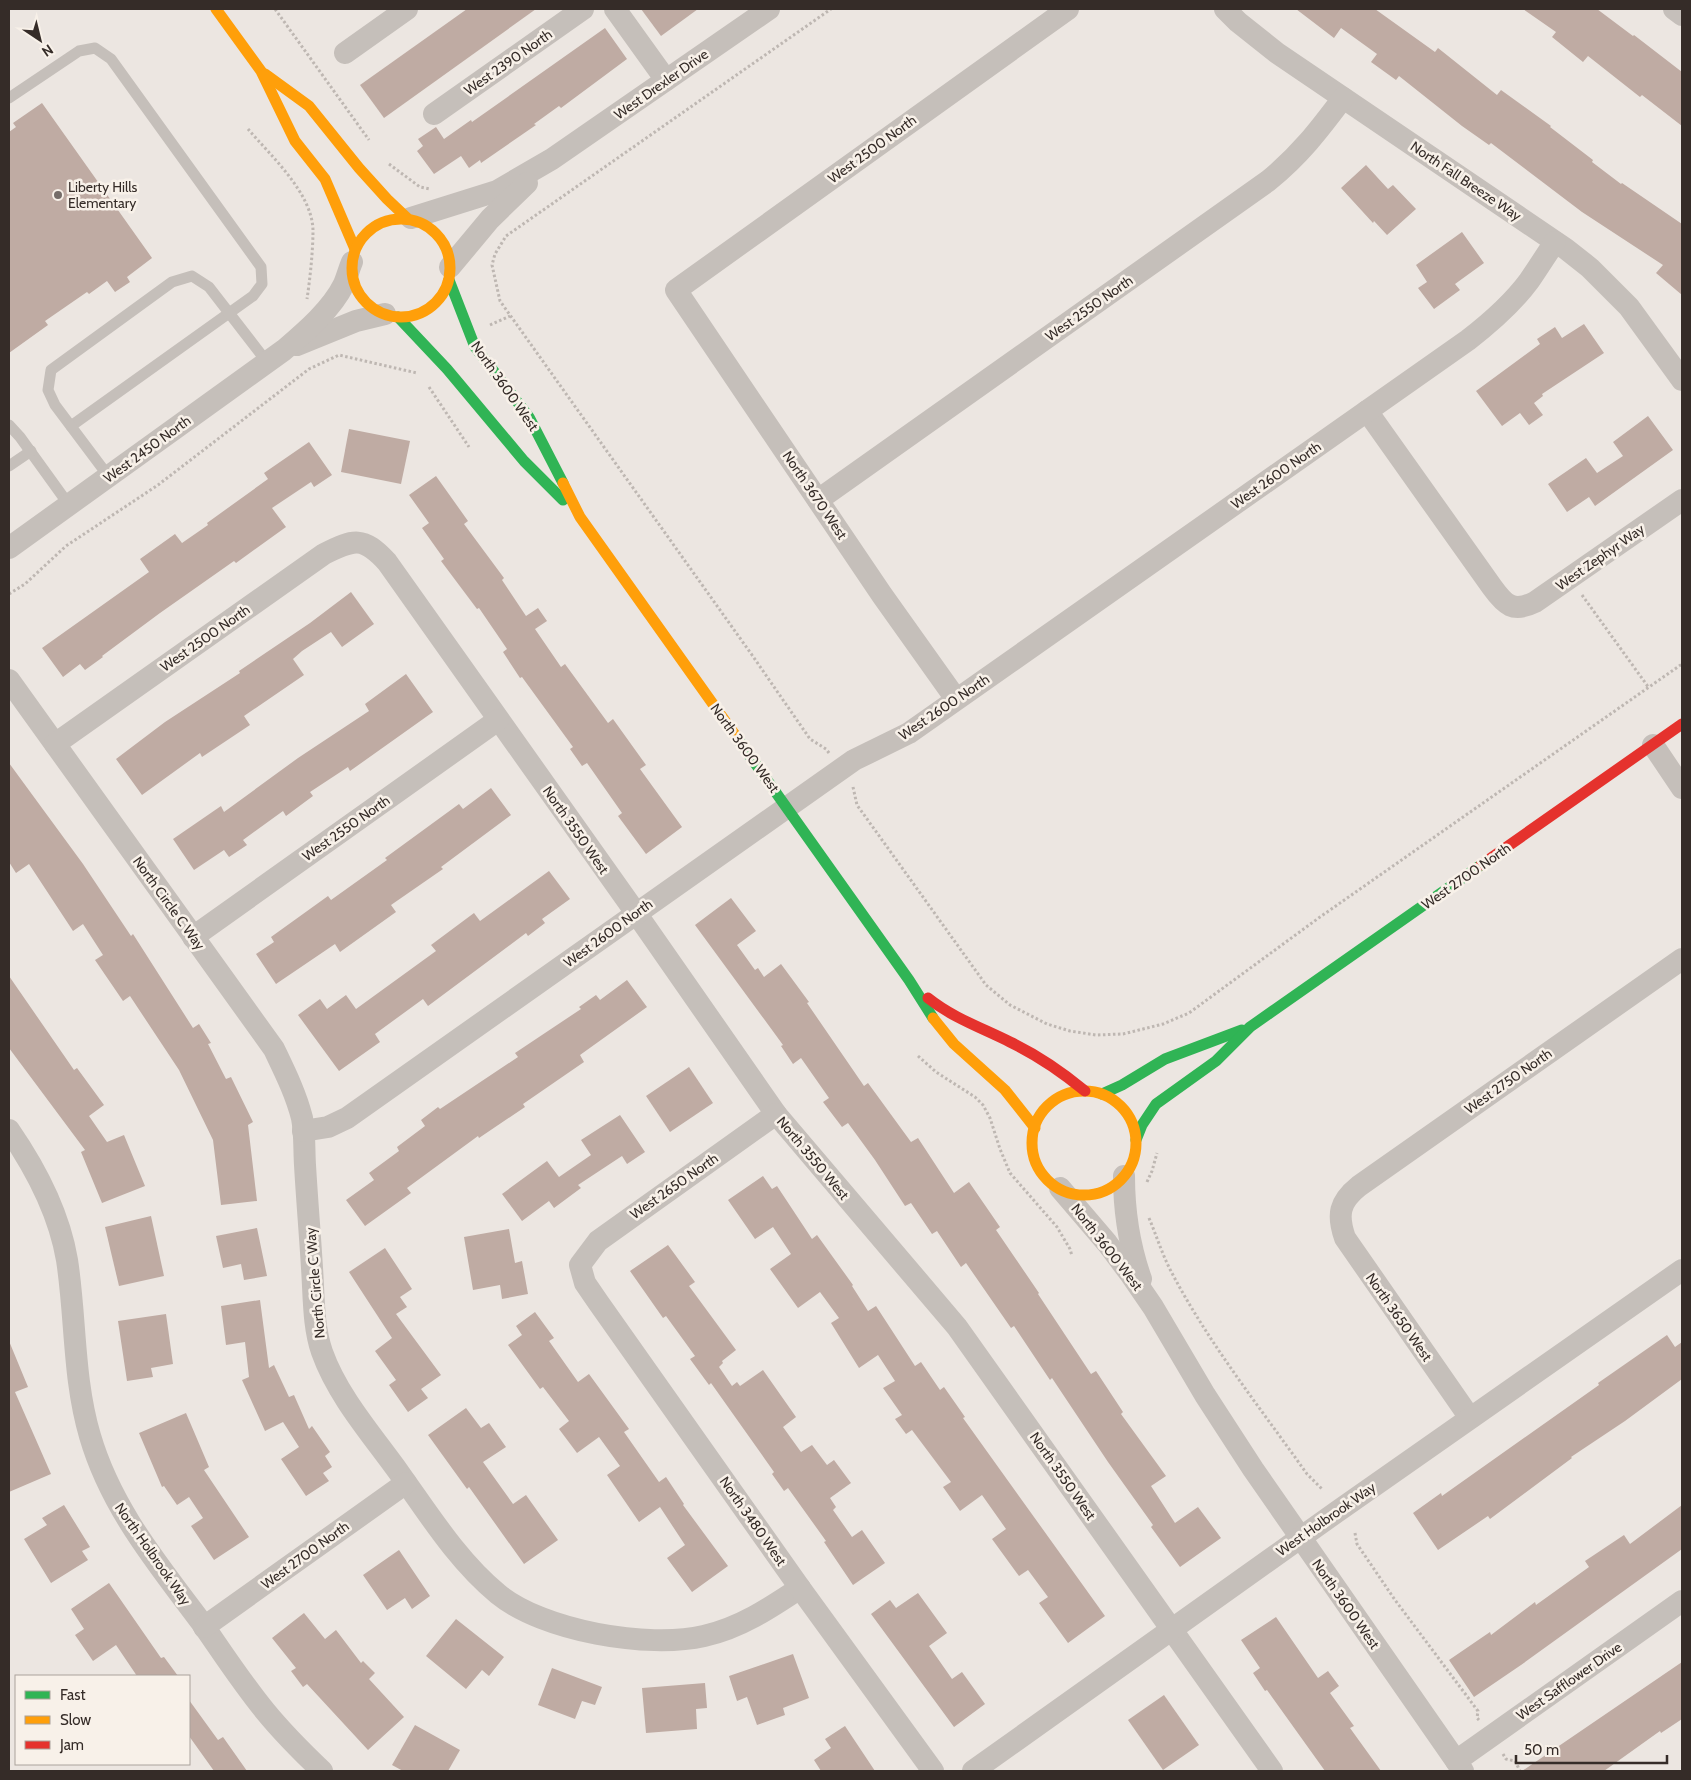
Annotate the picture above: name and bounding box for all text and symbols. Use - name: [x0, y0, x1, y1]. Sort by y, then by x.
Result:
- north arrow: [15, 15, 65, 65]
- street label: West 2390 North: [460, 25, 556, 99]
- text: N: [38, 40, 57, 61]
- street label: West Drexler Drive: [610, 45, 712, 123]
- street label: West 2500 North: [824, 111, 920, 187]
- street label: North Fall Breeze Way: [1407, 137, 1525, 225]
- place label: Liberty Hills Elementary: [68, 178, 138, 212]
- marker: Liberty Hills Elementary: [52, 189, 64, 201]
- street label: West 2550 North: [1042, 271, 1136, 345]
- street label: North 3600 West: [467, 337, 543, 435]
- street label: West 2450 North: [100, 411, 194, 487]
- street label: West 2600 North: [1228, 437, 1324, 513]
- street label: North 3670 West: [779, 447, 851, 543]
- street label: West Zephyr Way: [1552, 520, 1648, 594]
- street label: West 2500 North: [157, 600, 253, 676]
- street label: West 2600 North: [895, 670, 993, 744]
- street label: North 3600 West: [707, 700, 784, 796]
- street label: North 3550 West: [539, 783, 613, 878]
- street label: West 2550 North: [299, 791, 393, 865]
- street label: West 2700 North: [1418, 839, 1514, 913]
- street label: North Circle C Way: [129, 853, 209, 953]
- street label: West 2600 North: [560, 895, 656, 971]
- street label: West 2750 North: [1461, 1044, 1555, 1118]
- street label: North 3550 West: [773, 1113, 853, 1204]
- street label: West 2650 North: [626, 1149, 722, 1223]
- street label: North 3600 West: [1067, 1200, 1147, 1294]
- street label: North Circle C Way: [301, 1227, 329, 1339]
- street label: North 3650 West: [1362, 1269, 1436, 1365]
- street label: North 3550 West: [1026, 1429, 1100, 1524]
- street label: North 3480 West: [716, 1473, 791, 1569]
- street label: West Holbrook Way: [1273, 1478, 1379, 1560]
- street label: North Holbrook Way: [111, 1499, 195, 1609]
- street label: West 2700 North: [257, 1517, 353, 1593]
- street label: North 3600 West: [1308, 1555, 1384, 1653]
- street label: West Safflower Drive: [1513, 1638, 1625, 1724]
- legend: [15, 1675, 190, 1765]
- text: Fast: [60, 1686, 85, 1704]
- text: Slow: [60, 1711, 91, 1729]
- scale bar: [1516, 1732, 1667, 1764]
- text: Jam: [59, 1736, 84, 1754]
- text: 50 m: [1524, 1741, 1559, 1759]

